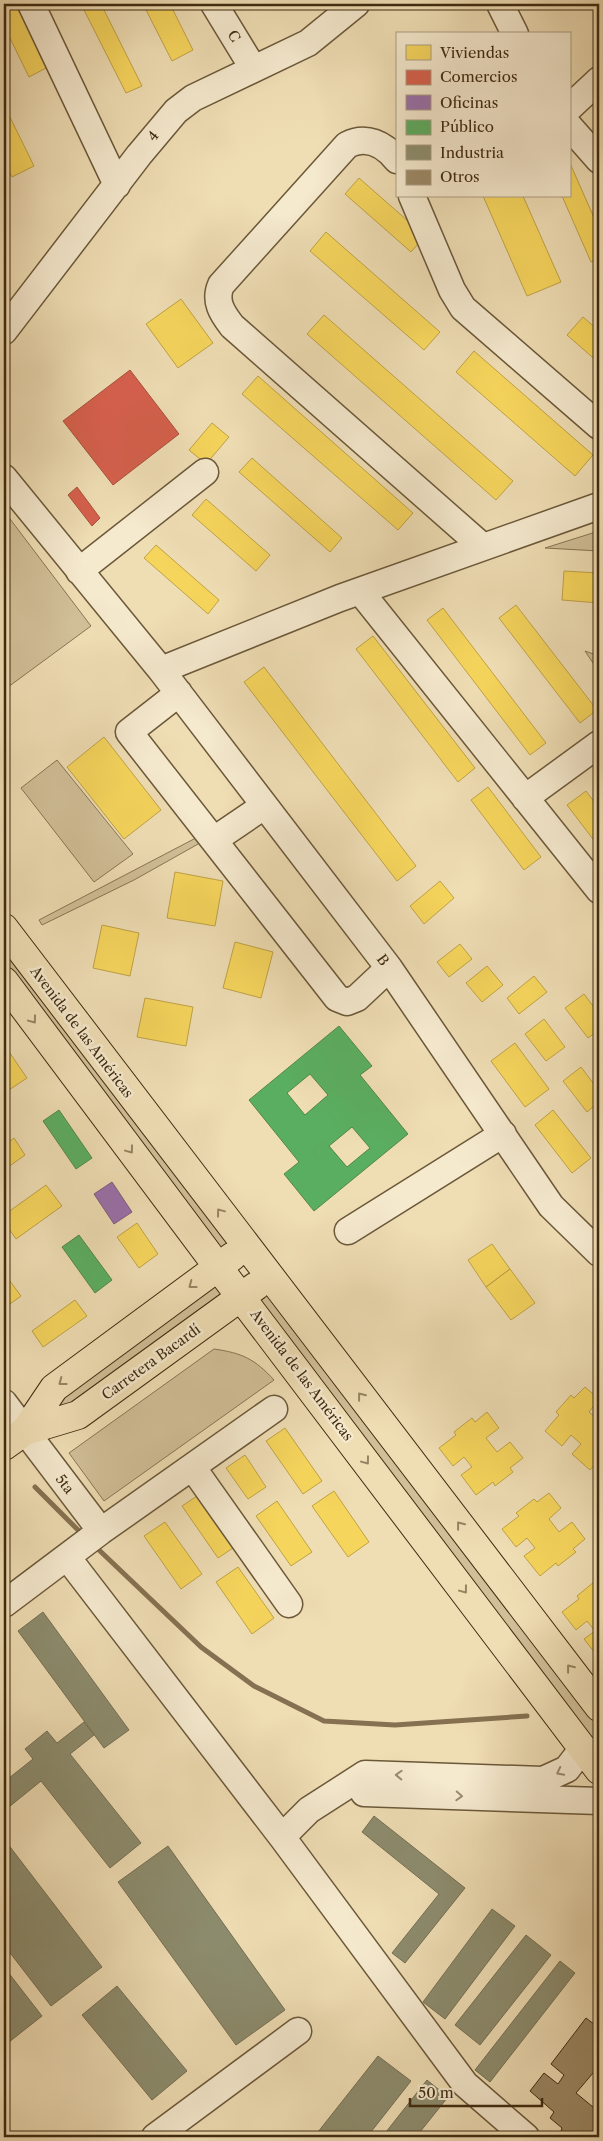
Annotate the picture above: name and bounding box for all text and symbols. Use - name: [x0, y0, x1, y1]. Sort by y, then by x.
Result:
- street label: C: [224, 27, 244, 45]
- legend: [396, 32, 570, 198]
- text: Viviendas: [439, 43, 509, 62]
- text: Comercios: [440, 67, 517, 86]
- text: Oficinas: [440, 93, 498, 112]
- text: Público: [440, 117, 494, 136]
- street label: 4: [143, 127, 163, 145]
- text: Industria: [440, 143, 504, 162]
- text: Otros: [440, 167, 480, 186]
- street label: B: [373, 951, 393, 969]
- street label: Avenida de las Américas: [26, 962, 137, 1101]
- one-way arrow: [27, 1014, 36, 1024]
- one-way arrow: [124, 1144, 133, 1154]
- one-way arrow: [217, 1209, 225, 1218]
- one-way arrow: [189, 1279, 198, 1289]
- street label: Avenida de las Américas: [246, 1305, 357, 1444]
- street label: Carretera Bacardí: [98, 1320, 204, 1404]
- one-way arrow: [58, 1376, 68, 1385]
- one-way arrow: [358, 1392, 367, 1402]
- one-way arrow: [360, 1455, 368, 1464]
- street label: 5ta: [52, 1471, 79, 1498]
- one-way arrow: [457, 1521, 466, 1531]
- one-way arrow: [458, 1584, 466, 1593]
- one-way arrow: [567, 1665, 575, 1674]
- one-way arrow: [556, 1766, 565, 1776]
- one-way arrow: [395, 1770, 403, 1780]
- one-way arrow: [455, 1791, 463, 1802]
- scale bar: [410, 2076, 543, 2108]
- text: 50 m: [418, 2083, 454, 2102]

